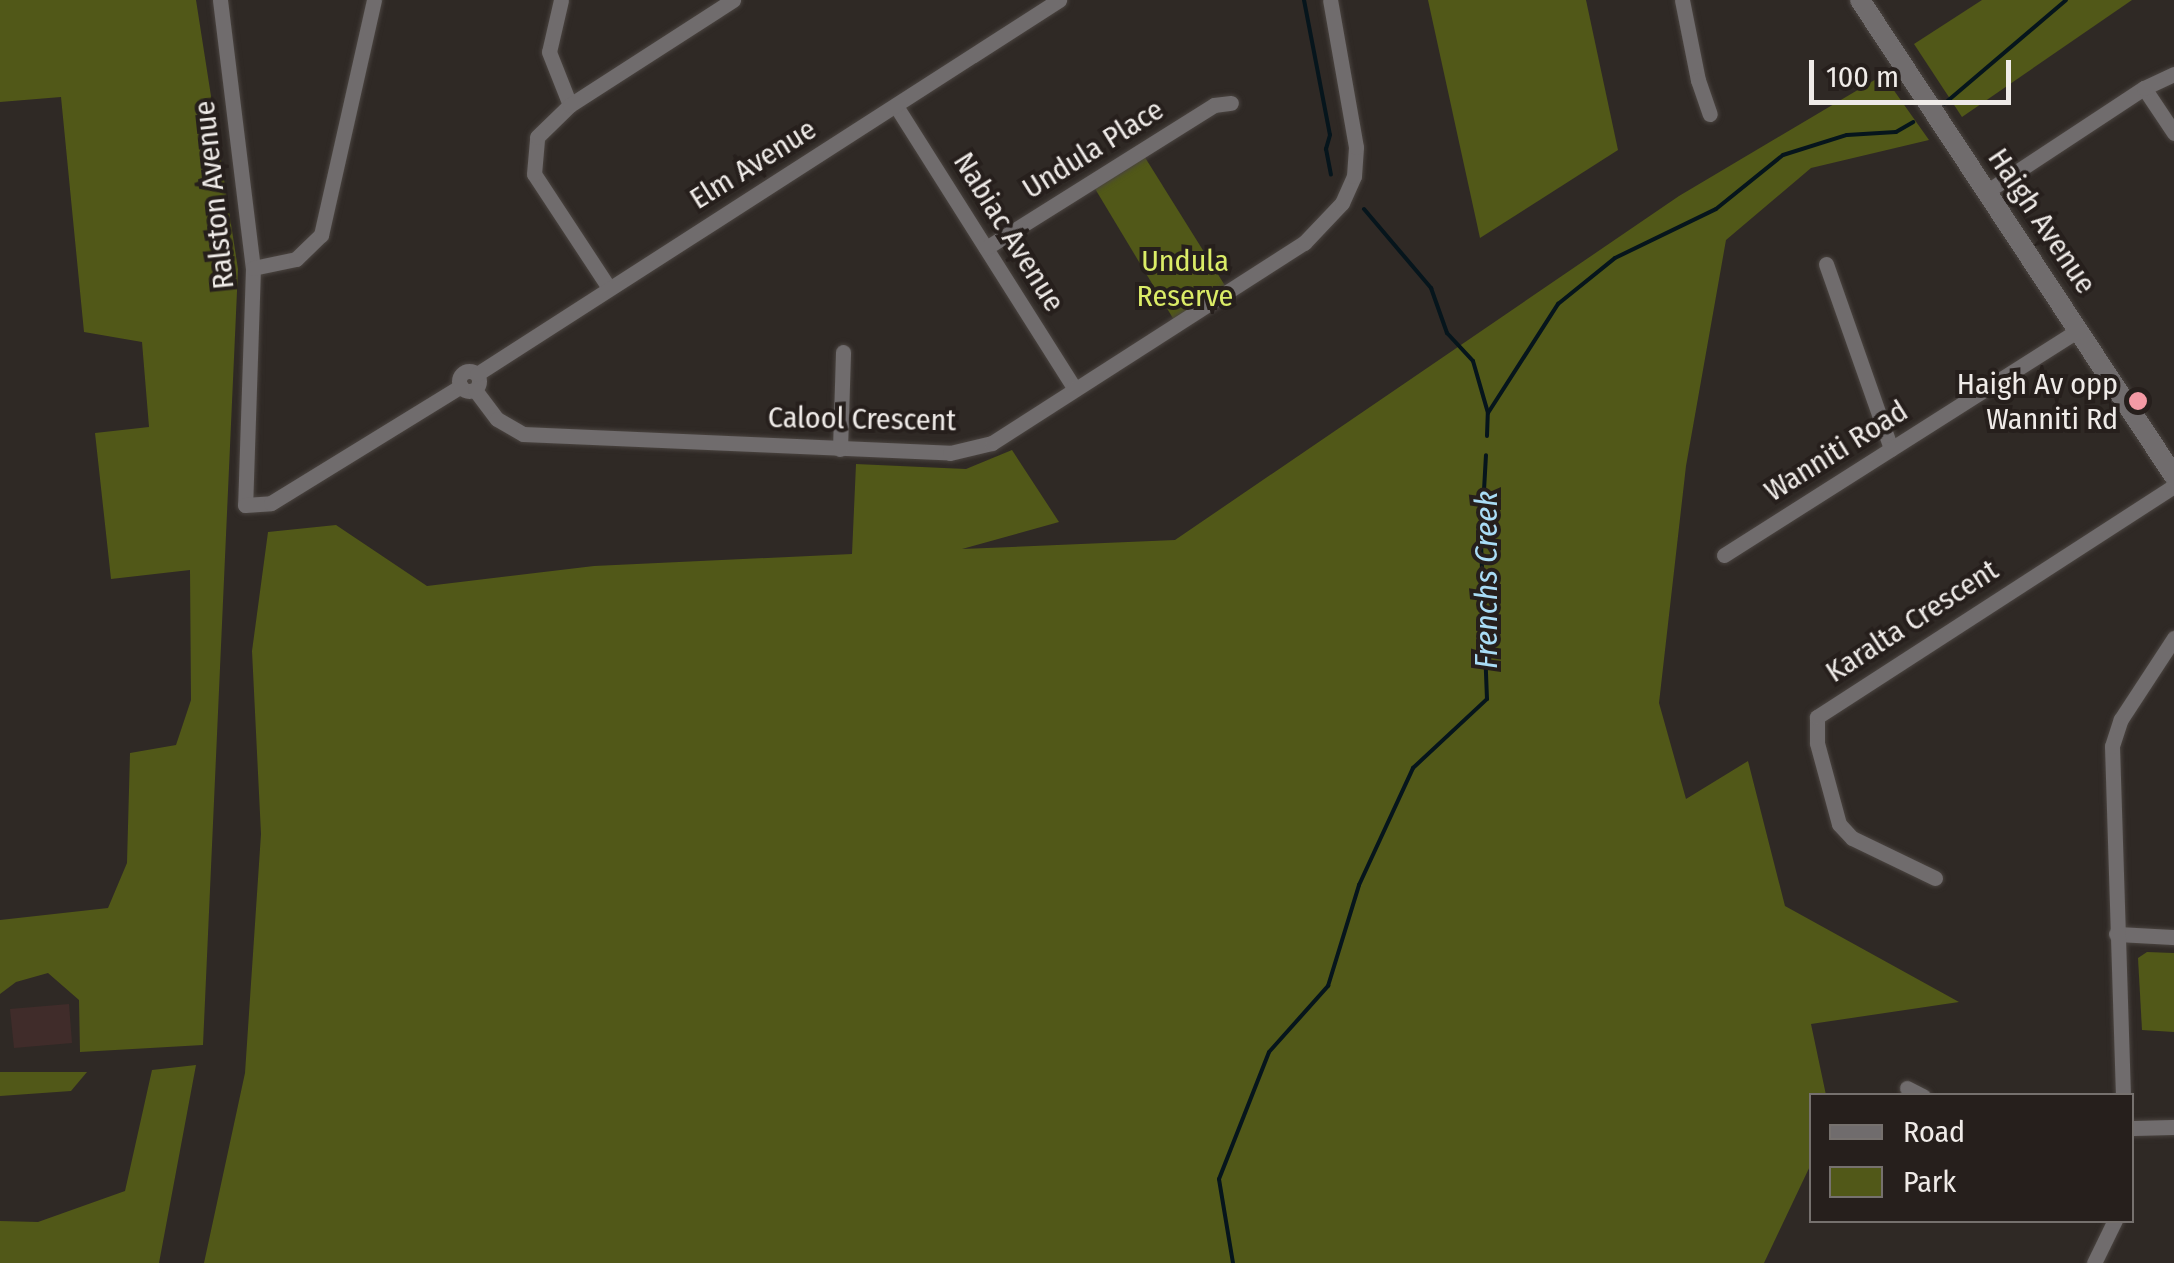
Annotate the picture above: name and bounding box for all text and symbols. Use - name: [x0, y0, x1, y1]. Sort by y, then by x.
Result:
- scale bar: [1814, 40, 2016, 102]
- text: 100 m: [1826, 59, 1899, 95]
- street label: Undula Place: [1016, 91, 1170, 207]
- street label: Ralston Avenue: [186, 99, 242, 291]
- street label: Elm Avenue: [683, 111, 823, 217]
- street label: Haigh Avenue: [1980, 141, 2104, 301]
- street label: Nabiac Avenue: [946, 146, 1072, 318]
- park label: Undula Reserve: [1137, 243, 1233, 314]
- place label: Haigh Av opp Wanniti Rd: [1957, 366, 2118, 436]
- marker: Haigh Av opp Wanniti Rd: [2127, 390, 2149, 412]
- street label: Wanniti Road: [1758, 393, 1914, 509]
- street label: Calool Crescent: [768, 399, 956, 439]
- water label: Frenchs Creek: [1467, 491, 1505, 669]
- street label: Karalta Crescent: [1819, 552, 2005, 690]
- legend: [1809, 1093, 2134, 1223]
- text: Road: [1903, 1114, 1965, 1150]
- text: Park: [1903, 1164, 1956, 1200]

